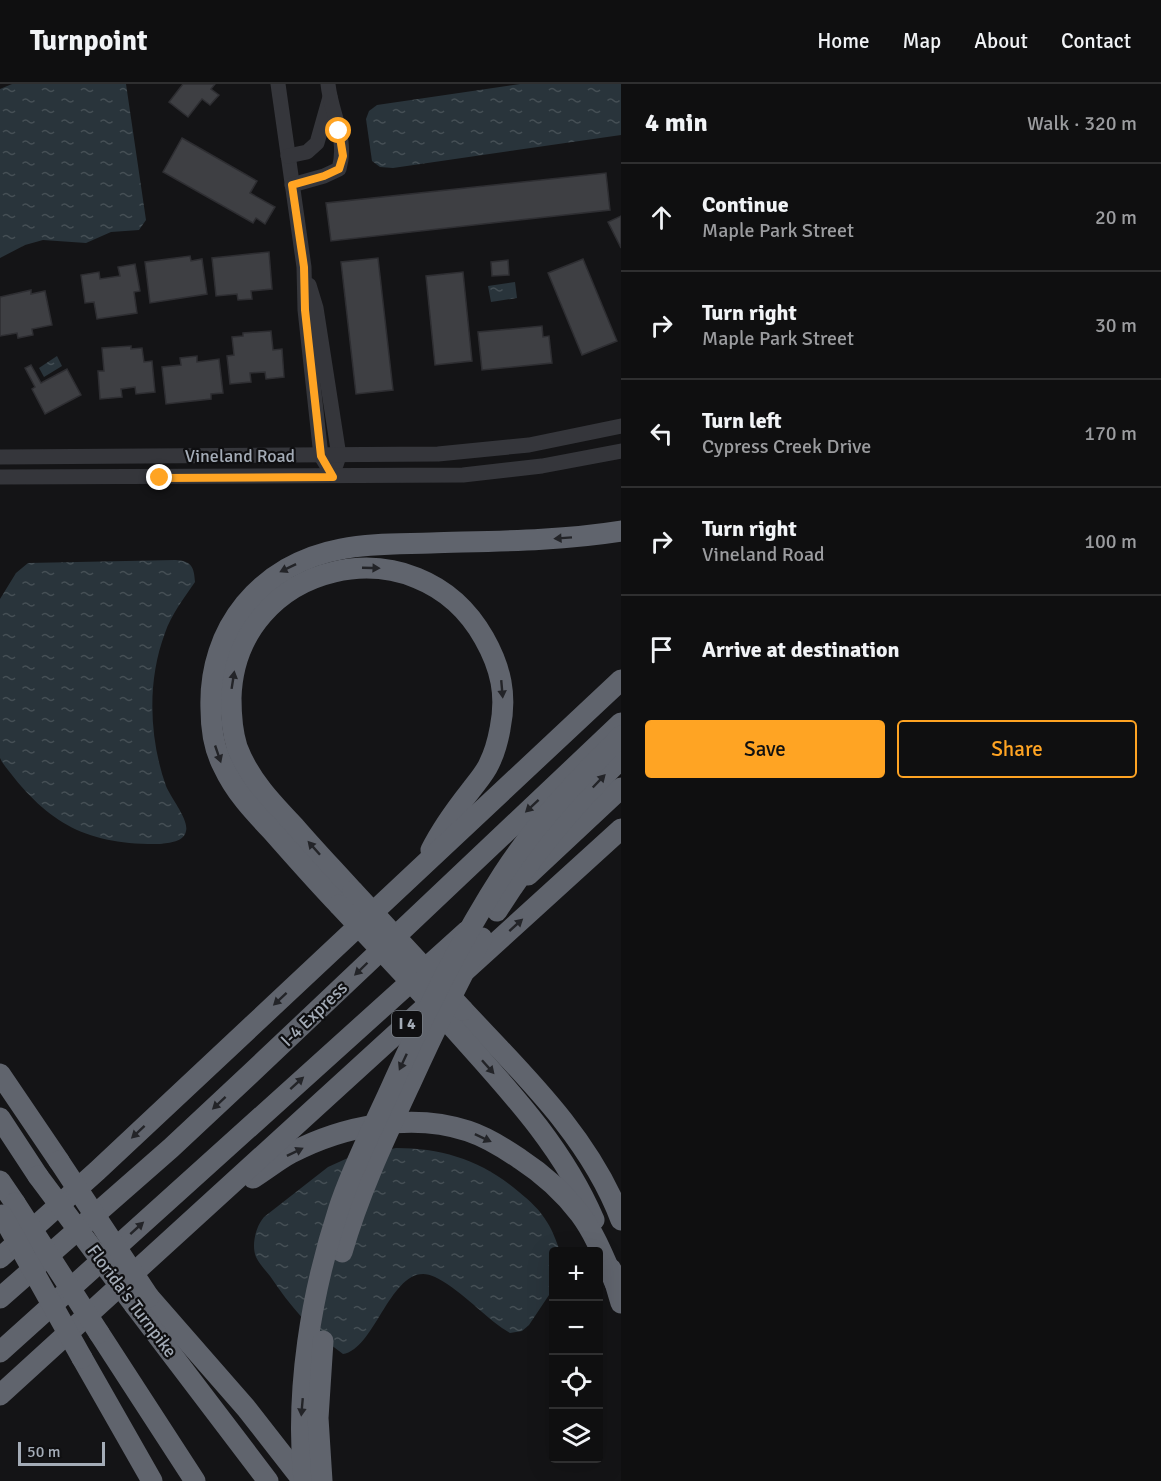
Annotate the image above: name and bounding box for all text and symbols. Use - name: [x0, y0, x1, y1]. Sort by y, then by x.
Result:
- text: Turnpoint: [30, 24, 147, 58]
- text: Home: [817, 28, 870, 54]
- text: Map: [903, 28, 941, 54]
- text: About: [974, 28, 1028, 54]
- text: Contact: [1061, 28, 1131, 54]
- text: 4 min: [645, 107, 708, 139]
- text: Walk · 320 m: [1027, 111, 1137, 136]
- route start: [325, 117, 351, 143]
- text: Continue: [702, 191, 789, 218]
- icon: ahead: [645, 201, 678, 234]
- text: 20 m: [1095, 205, 1137, 230]
- text: Maple Park Street: [702, 218, 854, 243]
- text: Turn right: [702, 299, 797, 326]
- icon: right: [645, 309, 678, 342]
- text: 30 m: [1095, 313, 1137, 338]
- text: Maple Park Street: [702, 326, 854, 351]
- text: Turn left: [702, 407, 782, 434]
- icon: left: [645, 417, 678, 450]
- text: 170 m: [1084, 421, 1137, 446]
- text: Cypress Creek Drive: [702, 434, 871, 459]
- street label: Vineland Road: [185, 445, 295, 467]
- route end: [146, 464, 172, 490]
- text: Turn right: [702, 515, 797, 542]
- icon: right: [645, 525, 678, 558]
- text: 100 m: [1084, 529, 1137, 554]
- one-way arrow: [553, 534, 572, 543]
- text: Vineland Road: [702, 542, 825, 567]
- one-way arrow: [279, 563, 296, 573]
- one-way arrow: [361, 564, 380, 573]
- icon: arrive: [645, 633, 678, 666]
- text: Arrive at destination: [702, 636, 899, 663]
- one-way arrow: [229, 671, 238, 690]
- one-way arrow: [497, 680, 506, 699]
- button: Save: [645, 720, 885, 778]
- button: Share: [897, 720, 1137, 778]
- one-way arrow: [214, 745, 224, 763]
- one-way arrow: [592, 773, 606, 788]
- one-way arrow: [525, 799, 540, 813]
- one-way arrow: [307, 841, 321, 855]
- one-way arrow: [509, 918, 523, 932]
- one-way arrow: [354, 962, 368, 976]
- street label: I-4 Express: [276, 977, 352, 1051]
- one-way arrow: [273, 992, 288, 1005]
- road number: I 4: [392, 1011, 422, 1037]
- one-way arrow: [399, 1053, 408, 1070]
- one-way arrow: [481, 1059, 494, 1074]
- one-way arrow: [289, 1077, 304, 1090]
- one-way arrow: [212, 1096, 227, 1109]
- one-way arrow: [131, 1125, 145, 1139]
- one-way arrow: [474, 1133, 492, 1143]
- one-way arrow: [286, 1148, 303, 1157]
- one-way arrow: [129, 1221, 144, 1235]
- street label: Florida's Turnpike: [82, 1240, 182, 1362]
- map controls: [549, 1247, 603, 1463]
- button: +: [549, 1247, 603, 1301]
- button: −: [549, 1301, 603, 1355]
- button: locate: [549, 1355, 603, 1409]
- one-way arrow: [297, 1398, 307, 1417]
- button: layers: [549, 1409, 603, 1463]
- scale bar: [18, 1439, 105, 1466]
- text: 50 m: [27, 1442, 61, 1462]

